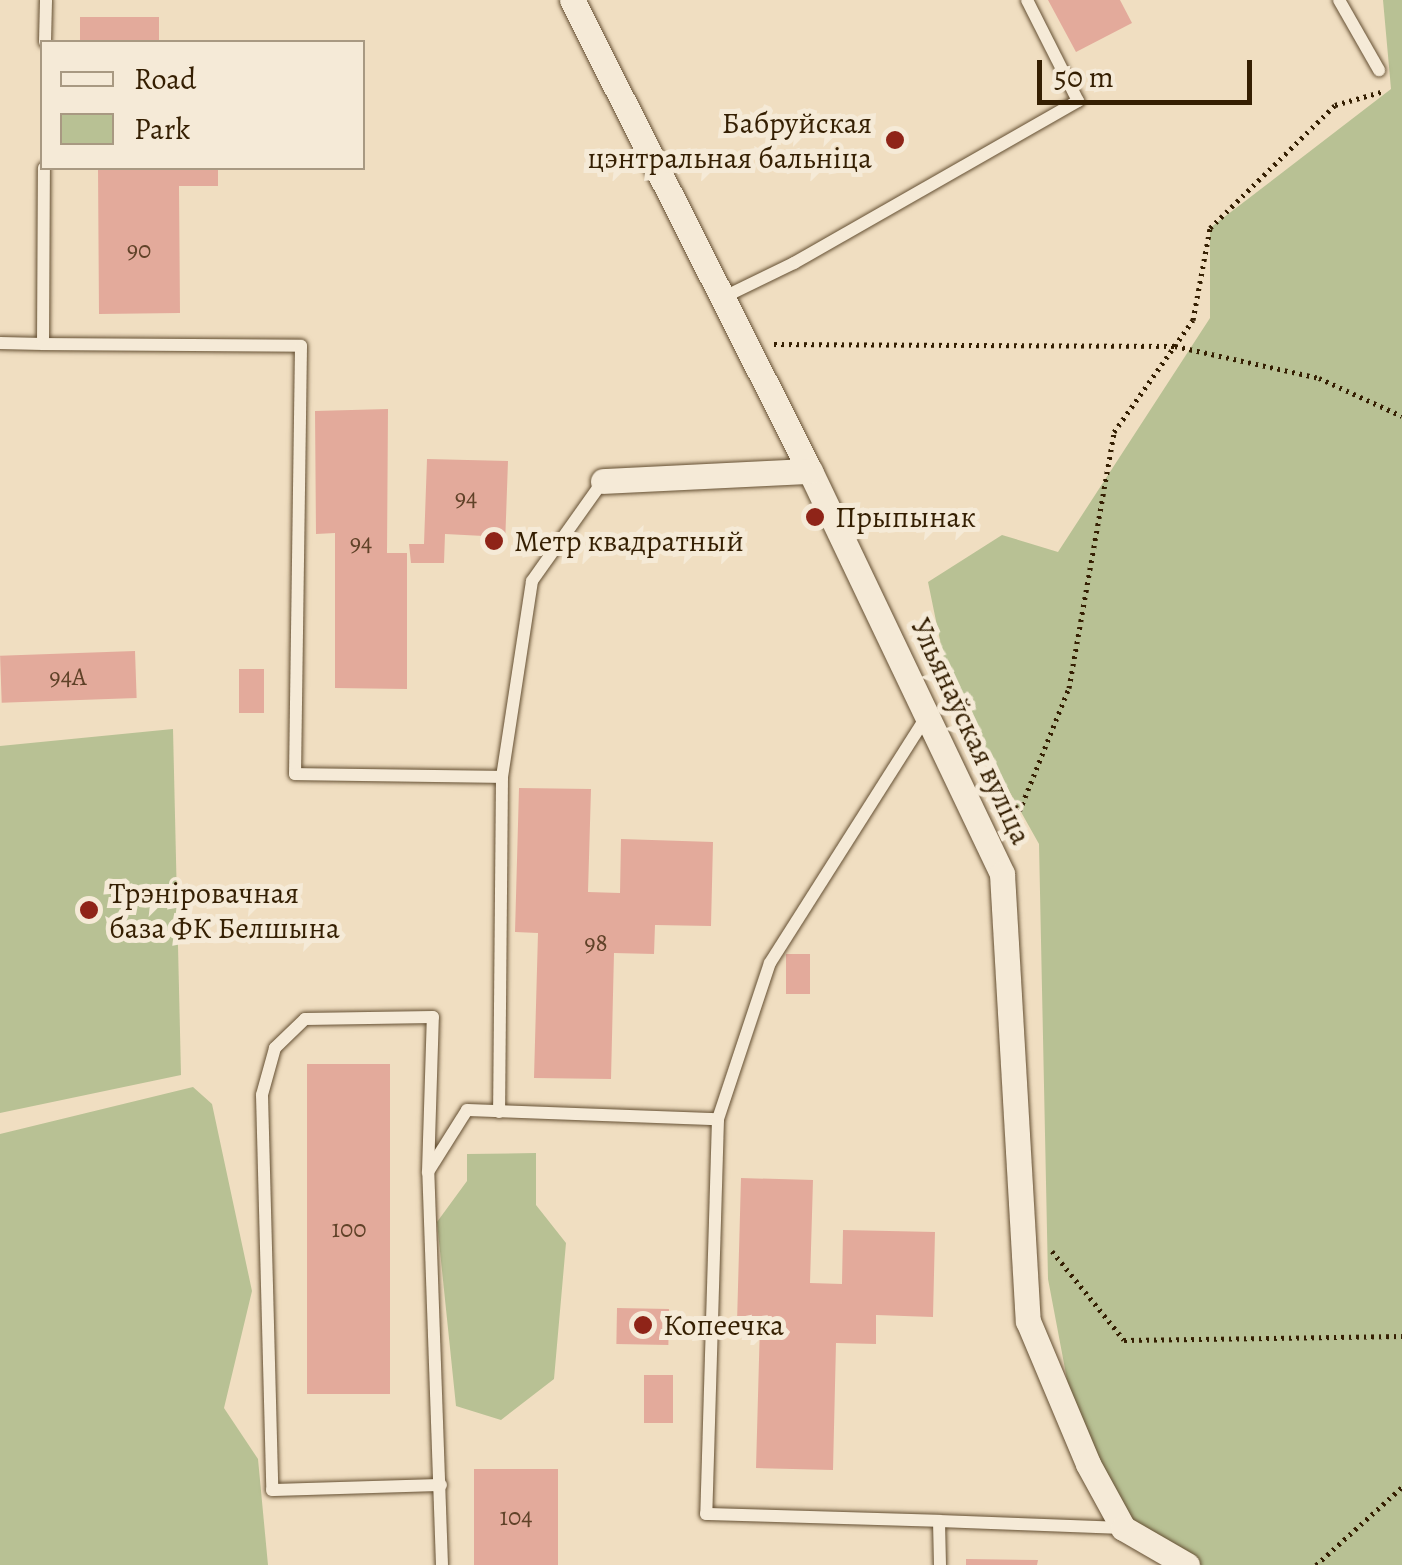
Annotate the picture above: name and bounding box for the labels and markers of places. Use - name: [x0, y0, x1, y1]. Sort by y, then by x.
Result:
- place label: Бабруйская цэнтральная бальніца: [587, 105, 872, 176]
- marker: Бабруйская цэнтральная бальніца: [882, 127, 908, 153]
- place label: Прыпынак: [835, 499, 976, 535]
- marker: Прыпынак: [804, 506, 826, 528]
- place label: Метр квадратный: [514, 523, 744, 559]
- marker: Метр квадратный: [483, 530, 505, 552]
- place label: Трэніровачная база ФК Белшына: [109, 875, 340, 946]
- marker: Трэніровачная база ФК Белшына: [78, 899, 100, 921]
- place label: Копеечка: [663, 1307, 784, 1343]
- marker: Копеечка: [632, 1314, 654, 1336]

